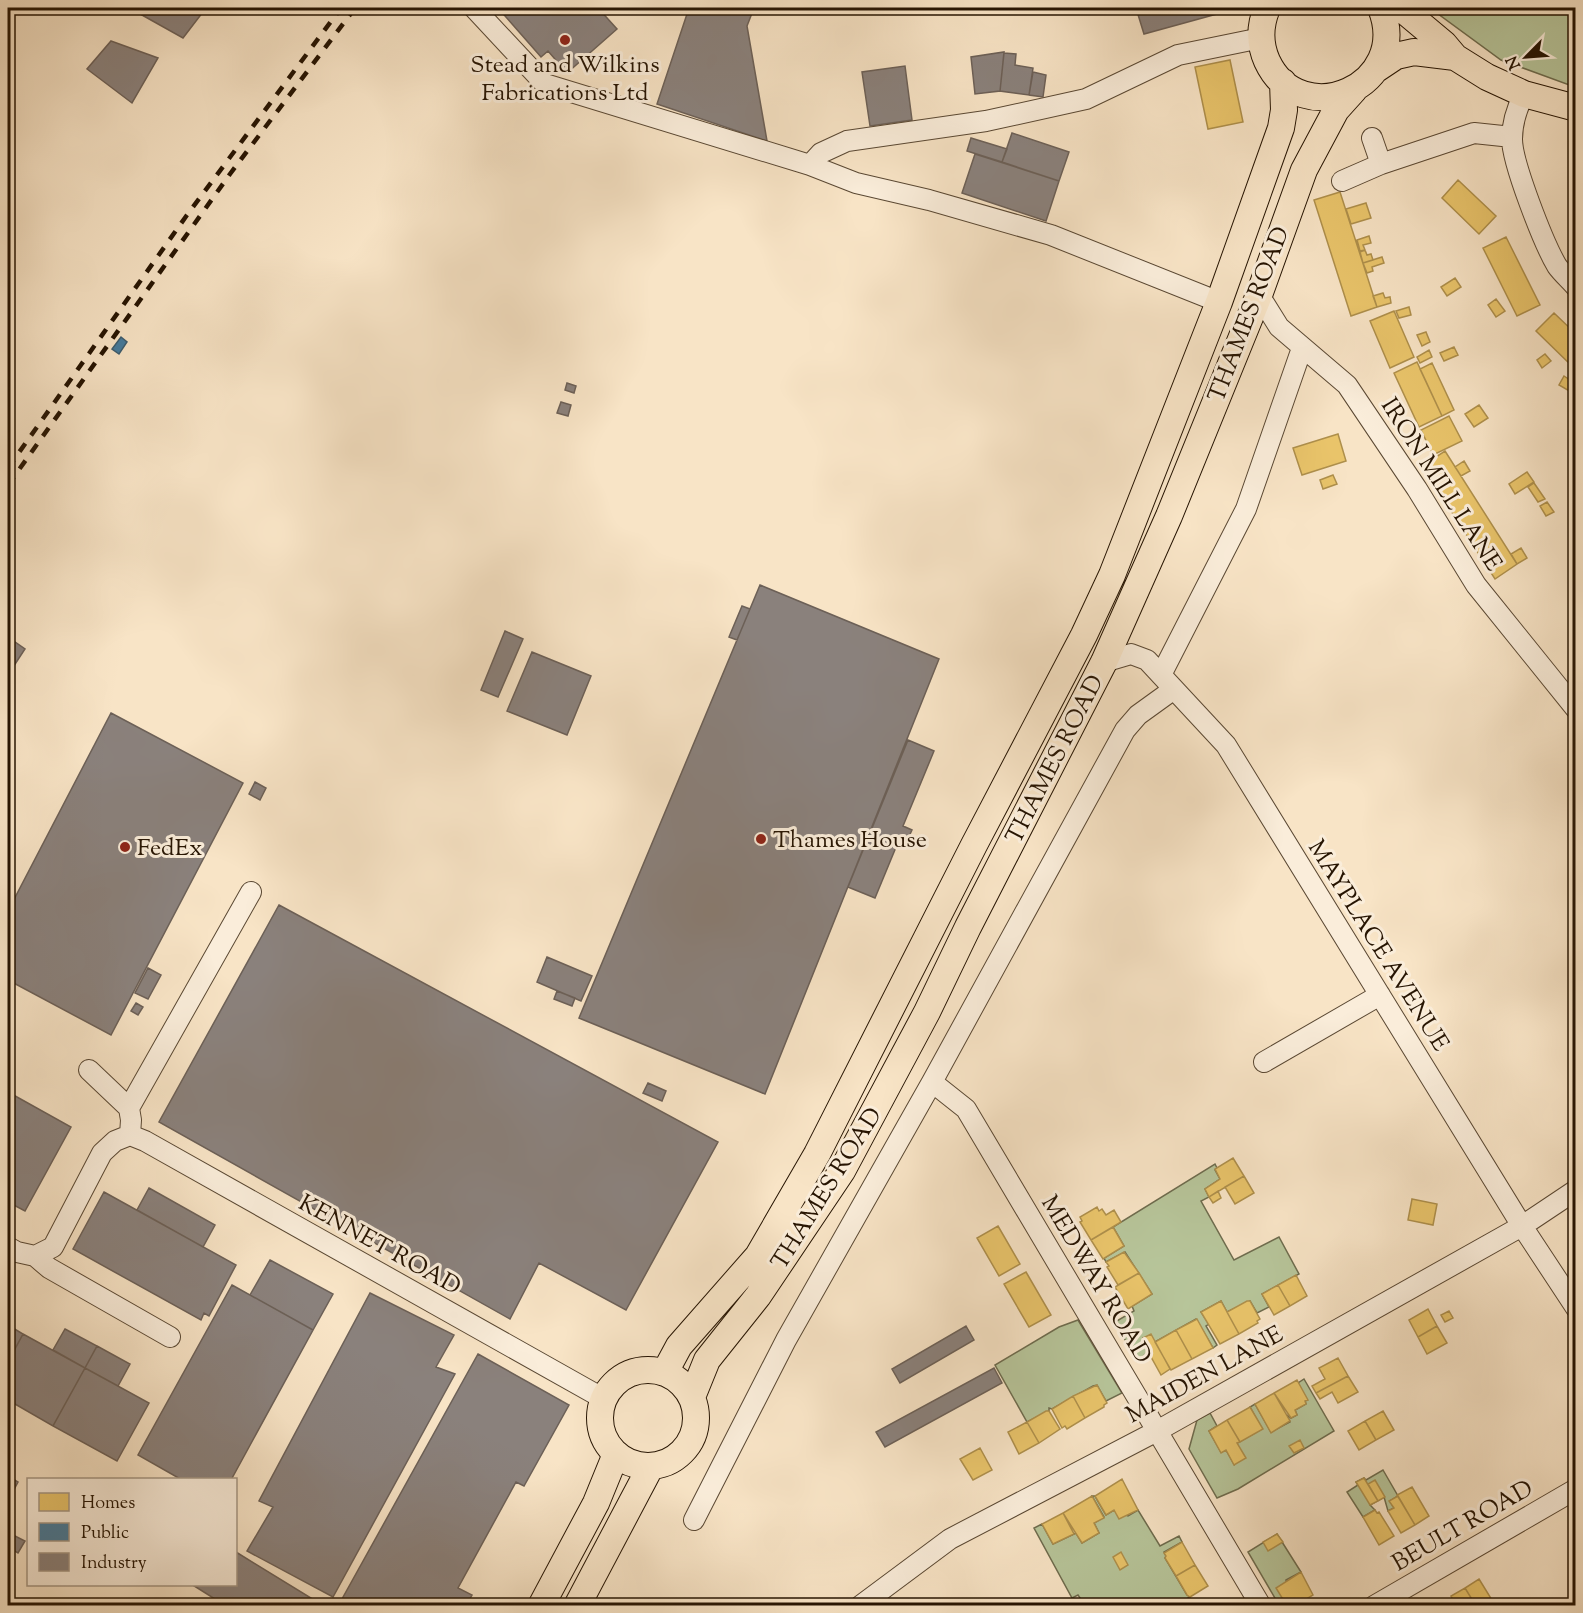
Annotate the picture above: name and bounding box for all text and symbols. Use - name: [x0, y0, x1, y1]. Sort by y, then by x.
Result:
- north arrow: [1496, 27, 1556, 87]
- marker: Stead and Wilkins Fabrications Ltd: [558, 33, 572, 47]
- place label: Stead and Wilkins Fabrications Ltd: [470, 49, 660, 111]
- text: N: [1501, 51, 1528, 73]
- street label: THAMES ROAD: [1201, 222, 1299, 407]
- street label: IRON MILL LANE: [1371, 392, 1509, 579]
- street label: THAMES ROAD: [998, 669, 1113, 850]
- place label: Thames House: [773, 824, 927, 858]
- place label: FedEx: [137, 832, 202, 866]
- marker: Thames House: [754, 832, 768, 846]
- street label: MAYPLACE AVENUE: [1298, 834, 1457, 1059]
- marker: FedEx: [118, 840, 132, 854]
- street label: THAMES ROAD: [764, 1101, 891, 1277]
- street label: KENNET ROAD: [292, 1187, 466, 1304]
- street label: MEDWAY ROAD: [1032, 1189, 1159, 1371]
- street label: MAIDEN LANE: [1120, 1318, 1290, 1433]
- street label: BEULT ROAD: [1386, 1473, 1540, 1581]
- legend: [27, 1478, 237, 1586]
- text: Homes: [81, 1491, 135, 1517]
- text: Public: [81, 1521, 129, 1547]
- text: Industry: [81, 1551, 147, 1577]

